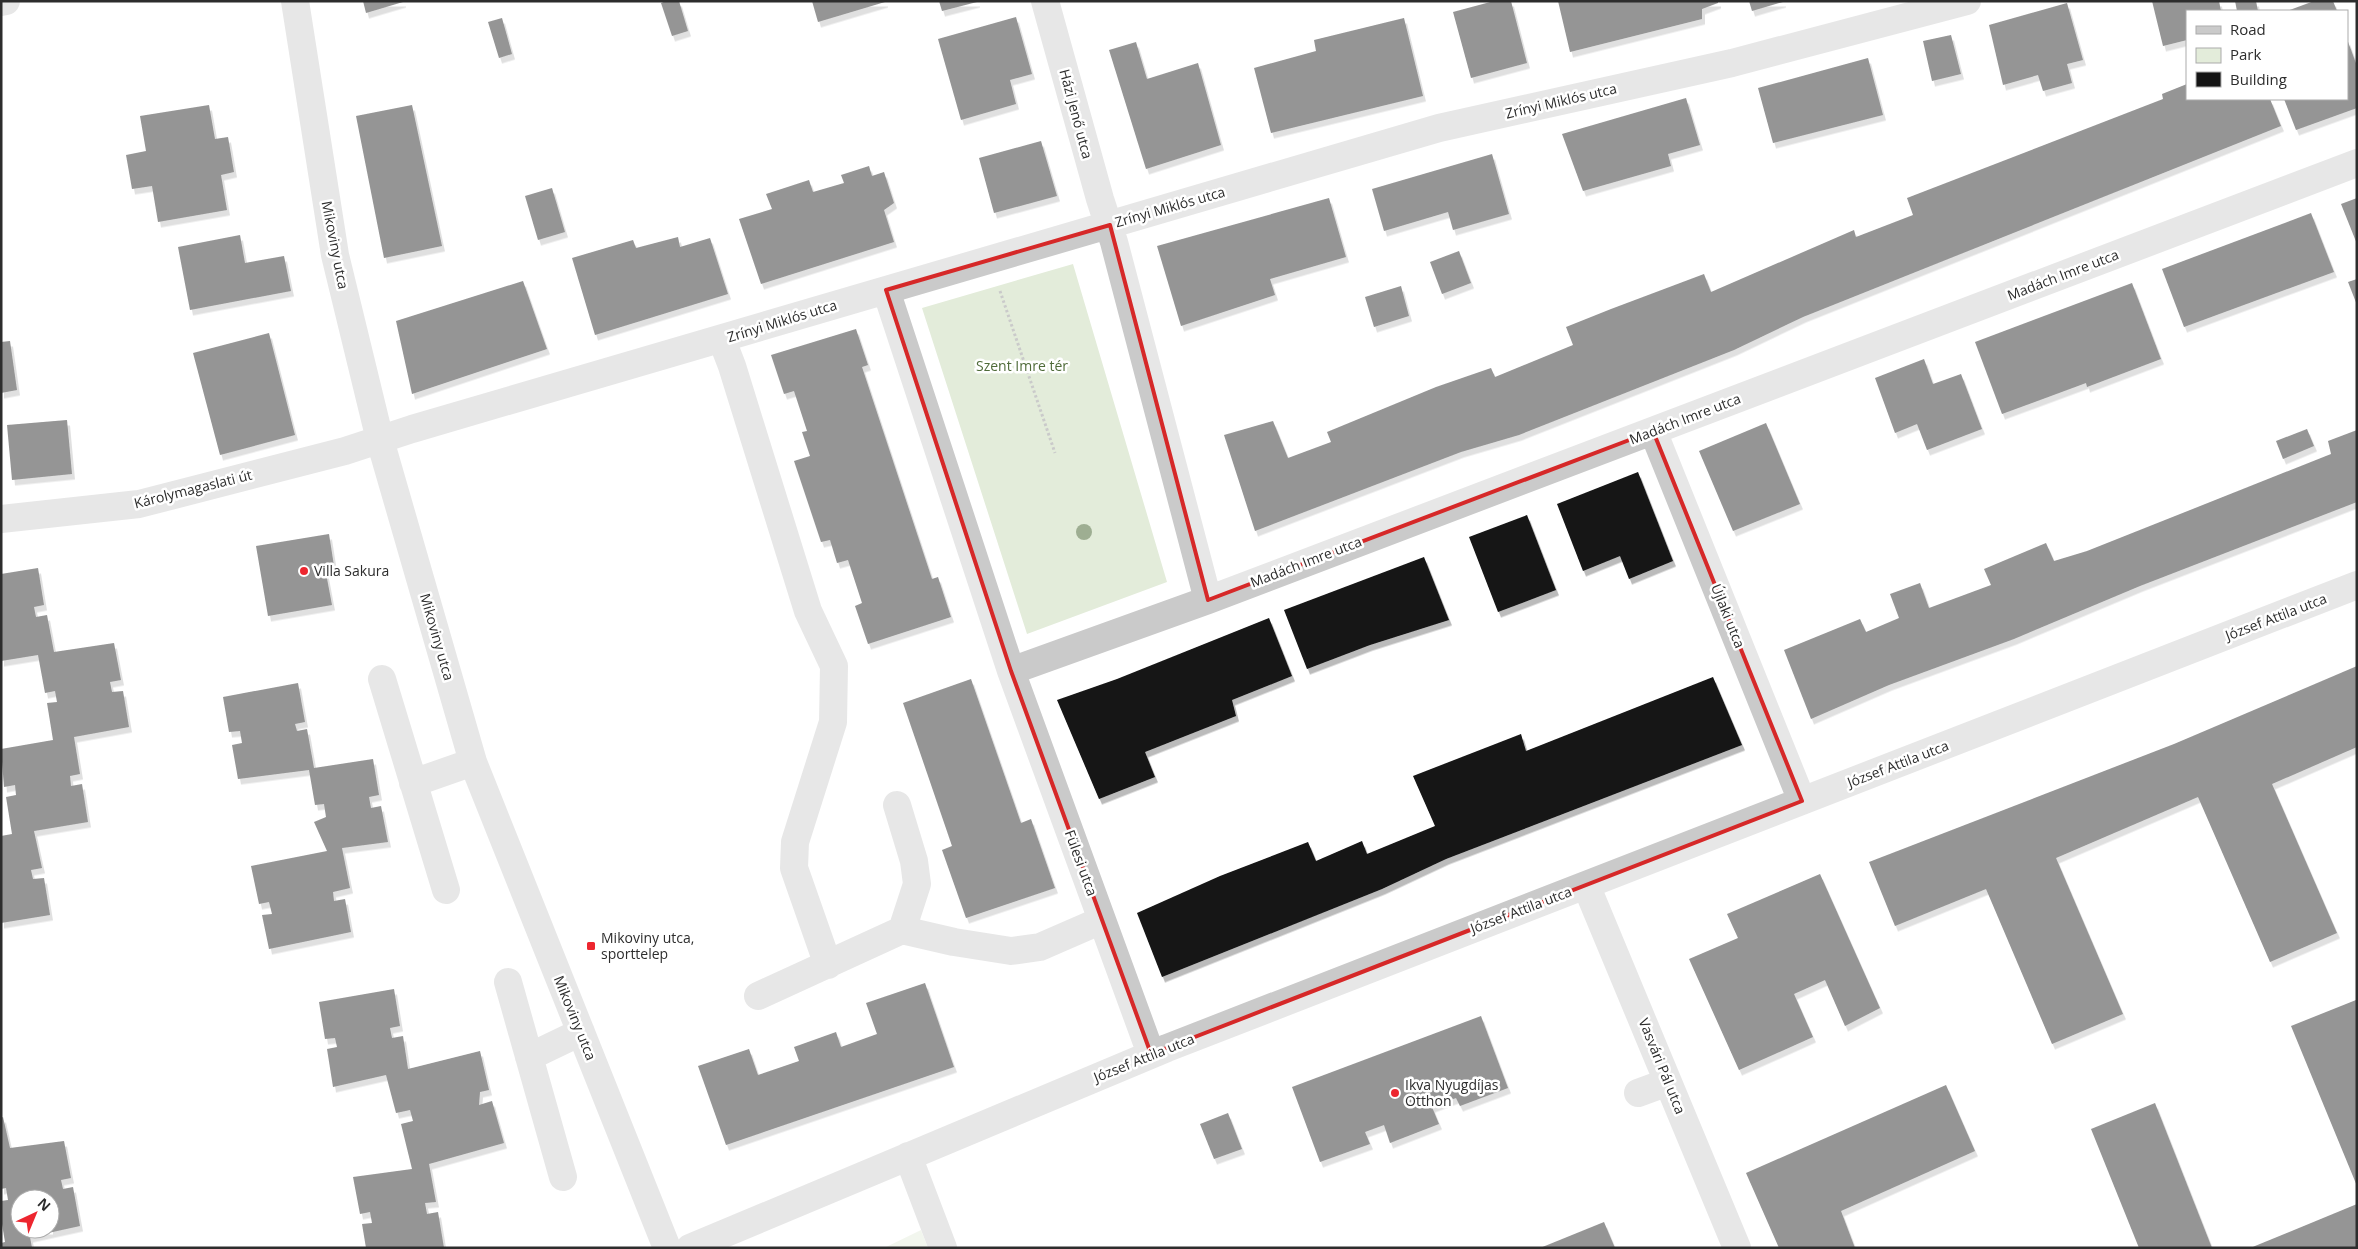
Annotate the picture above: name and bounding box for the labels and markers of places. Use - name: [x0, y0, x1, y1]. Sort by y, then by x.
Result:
- place label: Villa Sakura: [314, 561, 389, 580]
- marker: Villa Sakura: [298, 565, 310, 577]
- place label: Mikoviny utca, sporttelep: [601, 928, 694, 963]
- marker: Mikoviny utca, sporttelep: [585, 940, 597, 952]
- place label: Ikva Nyugdíjas Otthon: [1405, 1075, 1499, 1110]
- marker: Ikva Nyugdíjas Otthon: [1389, 1087, 1401, 1099]

